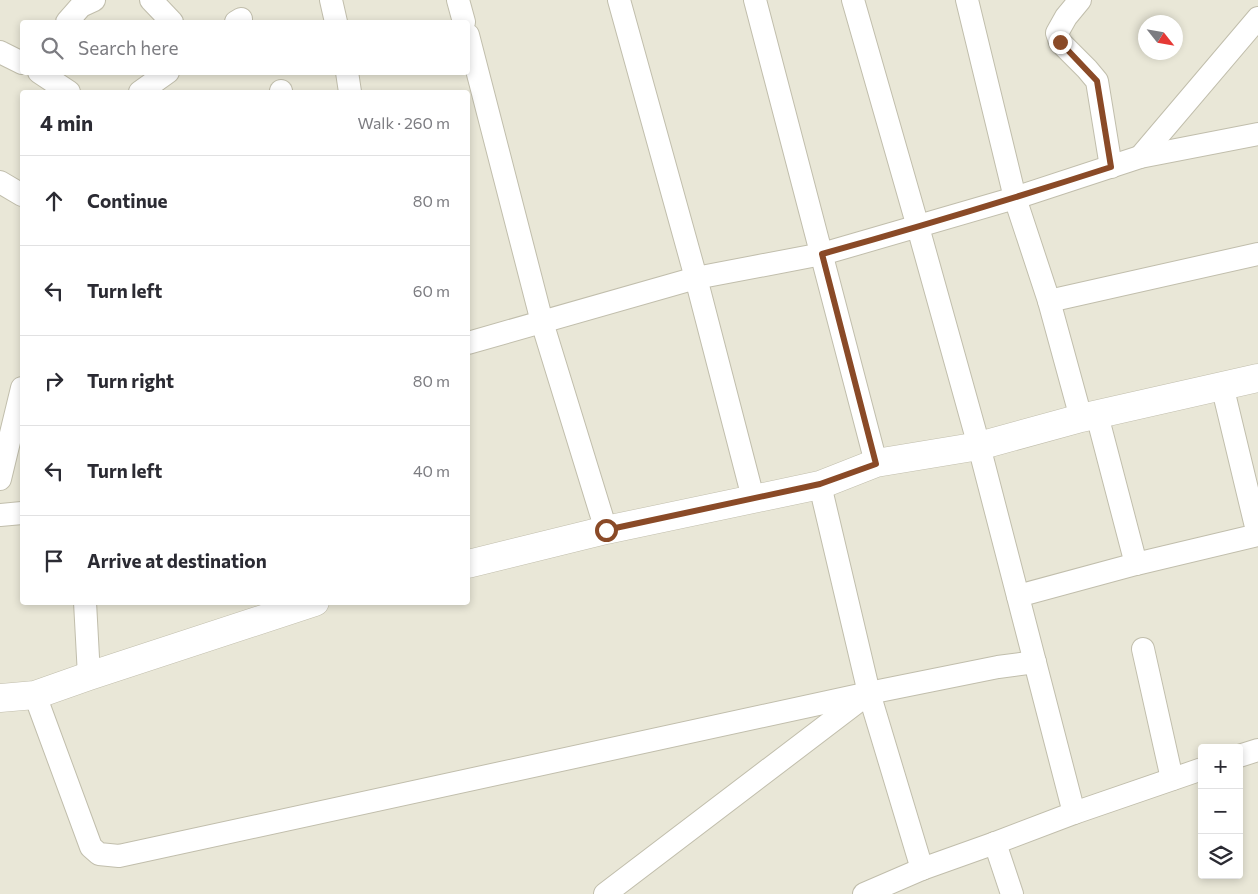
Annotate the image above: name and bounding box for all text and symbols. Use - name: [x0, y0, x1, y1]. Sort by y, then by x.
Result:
- north arrow: [1138, 15, 1183, 60]
- search box: [20, 20, 470, 75]
- route end: [1049, 31, 1072, 54]
- icon: search: [38, 34, 66, 62]
- text: Search here: [78, 36, 178, 59]
- text: 4 min: [40, 110, 93, 135]
- text: Walk · 260 m: [358, 113, 450, 132]
- icon: ahead: [40, 187, 68, 215]
- text: Continue: [87, 189, 167, 212]
- text: 80 m: [413, 191, 450, 210]
- icon: left: [40, 277, 68, 305]
- text: Turn left: [87, 279, 162, 302]
- text: 60 m: [413, 281, 450, 300]
- icon: right: [40, 367, 68, 395]
- text: Turn right: [87, 369, 174, 392]
- text: 80 m: [413, 371, 450, 390]
- icon: left: [40, 457, 68, 485]
- text: Turn left: [87, 459, 162, 482]
- text: 40 m: [413, 461, 450, 480]
- route start: [595, 519, 618, 542]
- icon: arrive: [40, 547, 68, 575]
- text: Arrive at destination: [87, 549, 267, 572]
- map controls: [1198, 744, 1243, 879]
- button: +: [1198, 744, 1243, 789]
- button: −: [1198, 789, 1243, 834]
- button: layers: [1198, 834, 1243, 879]

